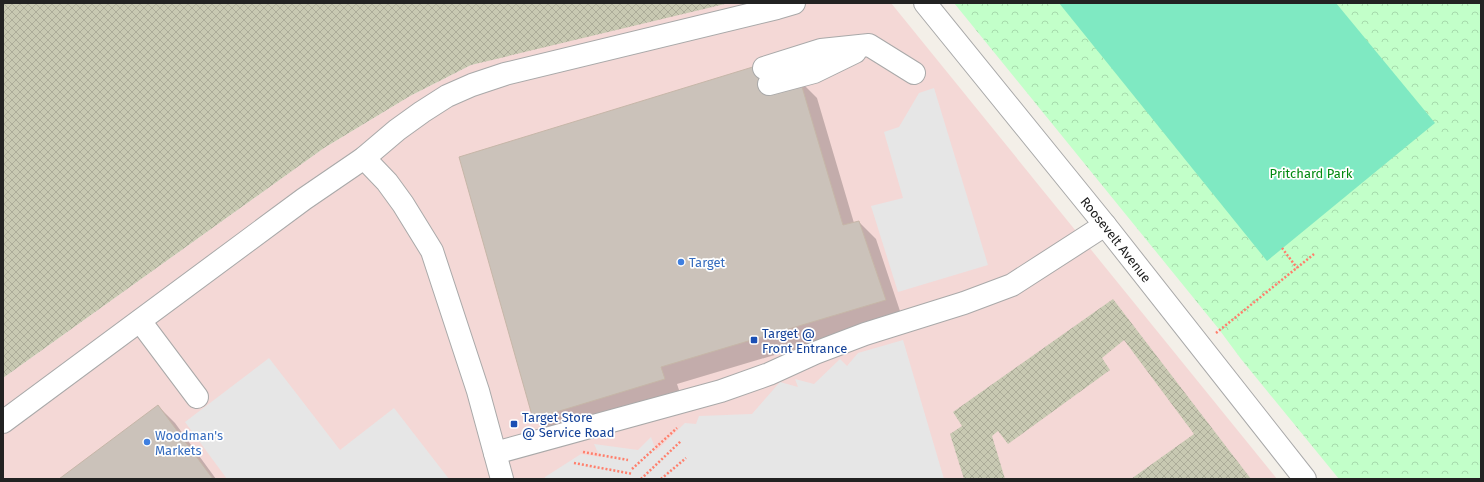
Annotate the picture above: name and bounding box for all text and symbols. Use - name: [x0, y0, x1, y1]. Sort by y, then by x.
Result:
- park label: Pritchard Park: [1270, 166, 1353, 181]
- street label: Roosevelt Avenue: [1078, 194, 1155, 285]
- place label: Target: [689, 255, 726, 270]
- marker: Target: [676, 257, 686, 267]
- place label: Target @ Front Entrance: [762, 326, 847, 356]
- marker: Target @ Front Entrance: [749, 335, 759, 345]
- place label: Target Store @ Service Road: [522, 410, 614, 440]
- marker: Target Store @ Service Road: [509, 419, 519, 429]
- place label: Woodman's Markets: [155, 428, 223, 458]
- marker: Woodman's Markets: [142, 437, 152, 447]

